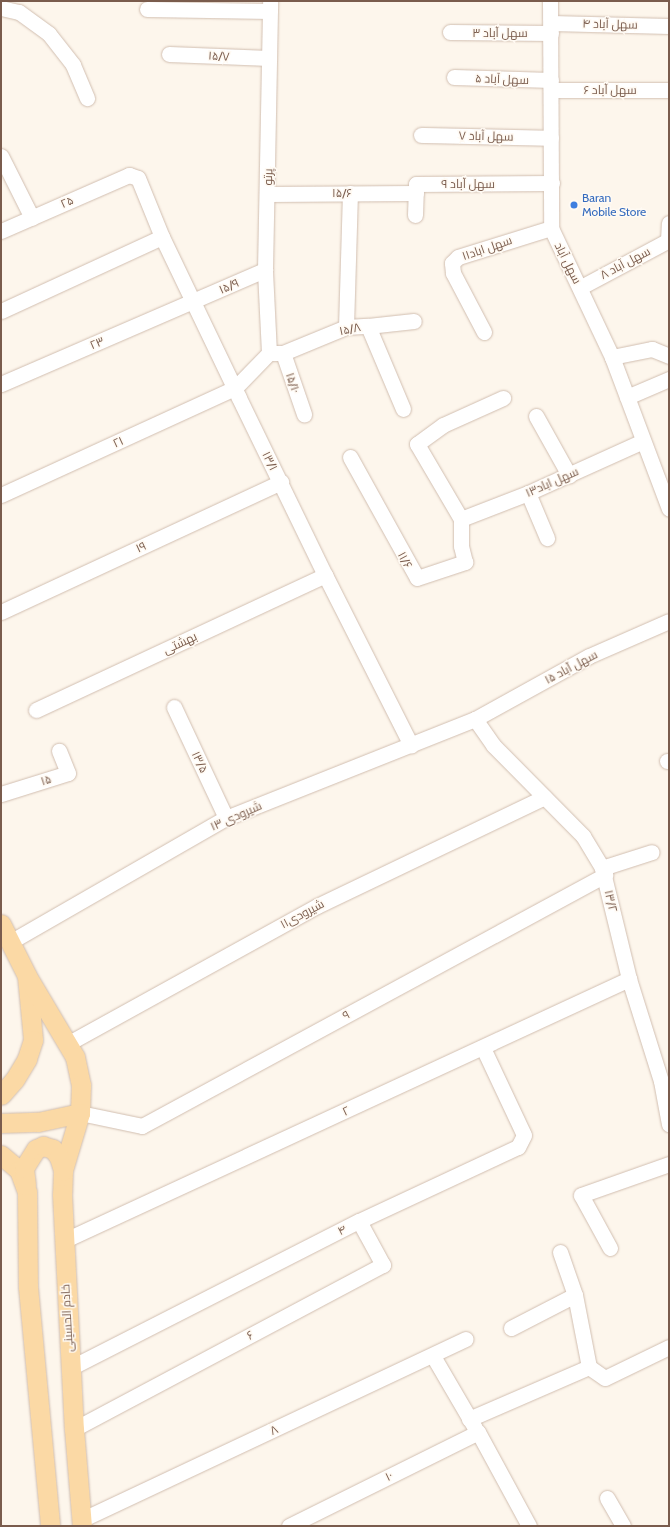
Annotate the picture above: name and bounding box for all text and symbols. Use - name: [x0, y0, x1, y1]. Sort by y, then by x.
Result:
- street label: سهل آباد ۴: [582, 16, 638, 32]
- street label: سهل آباد ۳: [472, 26, 528, 40]
- street label: ۱۵/۷: [208, 48, 230, 64]
- street label: سهل آباد ۵: [475, 71, 529, 87]
- street label: سهل آباد ۶: [583, 83, 637, 97]
- street label: سهل آباد ۷: [458, 128, 514, 144]
- street label: پرتو: [261, 168, 275, 186]
- street label: سهل آباد ۹: [441, 177, 495, 191]
- street label: ۱۵/۶: [332, 186, 352, 200]
- place label: Baran Mobile Store: [582, 191, 646, 219]
- street label: ۲۵: [58, 193, 76, 211]
- marker: Baran Mobile Store: [569, 200, 579, 210]
- street label: سهل اباد۱۱: [460, 233, 514, 263]
- street label: سهل آباد: [551, 240, 585, 286]
- street label: سهل آباد ۸: [597, 244, 653, 282]
- street label: ۱۵/۹: [217, 275, 241, 297]
- street label: ۱۵/۸: [338, 320, 362, 338]
- street label: ۲۳: [88, 334, 106, 352]
- street label: ۱۵/۱۰: [283, 371, 303, 395]
- street label: ۲۱: [110, 433, 126, 451]
- street label: ۱۳/۱: [259, 449, 281, 473]
- street label: سهل اباد۱۳: [523, 464, 581, 500]
- street label: ۱۹: [133, 538, 149, 556]
- street label: ۱۱/۶: [395, 549, 415, 571]
- street label: بهشتی: [161, 629, 199, 657]
- street label: سهل آباد ۱۵: [542, 647, 600, 687]
- street label: ۱۳/۵: [189, 749, 211, 775]
- street label: ۱۵: [39, 772, 53, 788]
- street label: شیرودی ۱۳: [208, 798, 264, 834]
- street label: ۱۳/۲: [602, 889, 620, 913]
- street label: ۱۱شیرودی: [278, 896, 326, 932]
- street label: ۹: [340, 1007, 352, 1023]
- street label: ۲: [340, 1103, 352, 1119]
- street label: ۴: [335, 1222, 349, 1238]
- street label: خادم الحسینی: [58, 1284, 76, 1352]
- street label: ۶: [244, 1327, 256, 1343]
- street label: ۸: [268, 1422, 280, 1438]
- street label: ۱۰: [383, 1468, 395, 1484]

